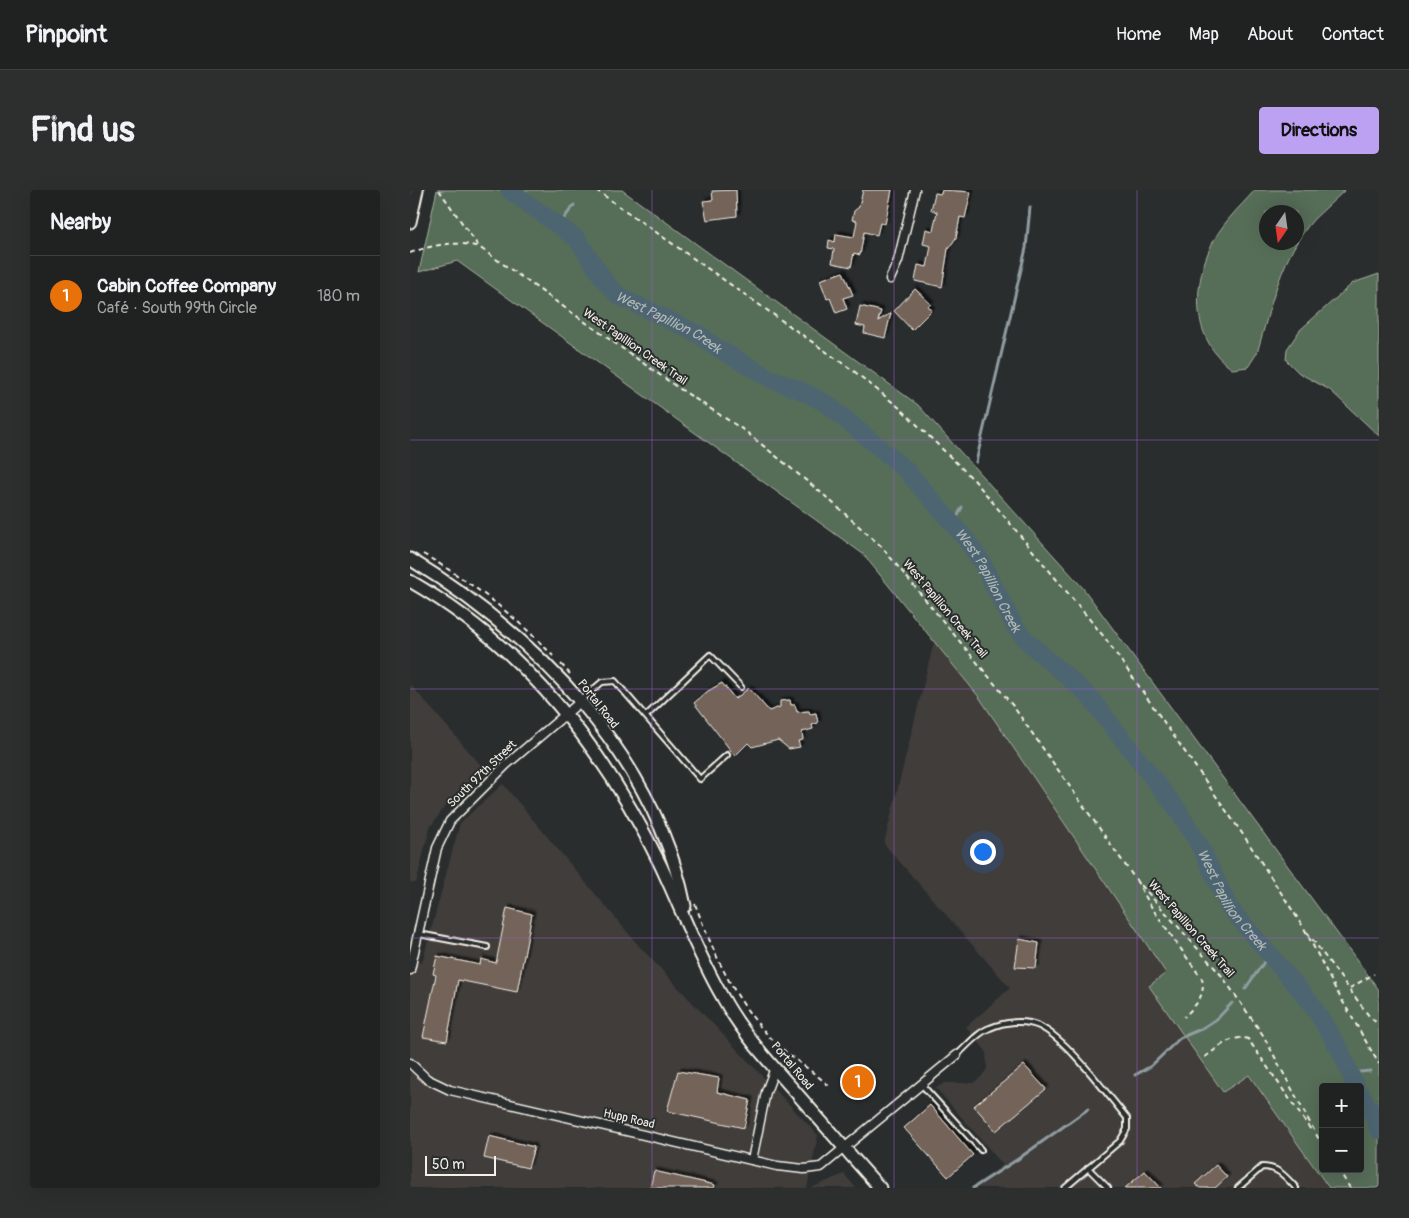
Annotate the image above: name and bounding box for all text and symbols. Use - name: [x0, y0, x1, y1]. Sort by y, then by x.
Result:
- text: Pinpoint: [25, 20, 107, 49]
- text: Home: [1116, 23, 1161, 46]
- text: Map: [1189, 23, 1219, 46]
- text: About: [1247, 23, 1293, 46]
- text: Contact: [1321, 23, 1384, 46]
- button: Directions: [1259, 107, 1379, 154]
- text: Find us: [30, 108, 135, 152]
- north arrow: [1259, 205, 1304, 250]
- text: Nearby: [50, 209, 111, 236]
- text: Cabin Coffee Company: [97, 274, 276, 298]
- text: 1: [63, 286, 69, 306]
- text: 180 m: [317, 286, 360, 306]
- water label: West Papillion Creek: [613, 287, 725, 358]
- text: Café · South 99th Circle: [97, 298, 257, 318]
- street label: West Papillion Creek Trail: [580, 305, 690, 389]
- water label: West Papillion Creek: [952, 525, 1025, 637]
- street label: West Papillion Creek Trail: [899, 557, 991, 661]
- street label: Portal Road: [574, 676, 622, 732]
- street label: South 97th Street: [444, 737, 520, 811]
- your location: [970, 839, 996, 865]
- water label: West Papillion Creek: [1194, 846, 1271, 954]
- street label: West Papillion Creek Trail: [1145, 877, 1237, 981]
- street label: Portal Road: [768, 1039, 816, 1093]
- pin: 1: [842, 1063, 874, 1101]
- map controls: [1319, 1083, 1364, 1173]
- button: +: [1319, 1083, 1364, 1128]
- street label: Hupp Road: [602, 1106, 656, 1132]
- button: −: [1319, 1128, 1364, 1173]
- scale bar: [425, 1153, 496, 1176]
- text: 50 m: [432, 1156, 465, 1173]

